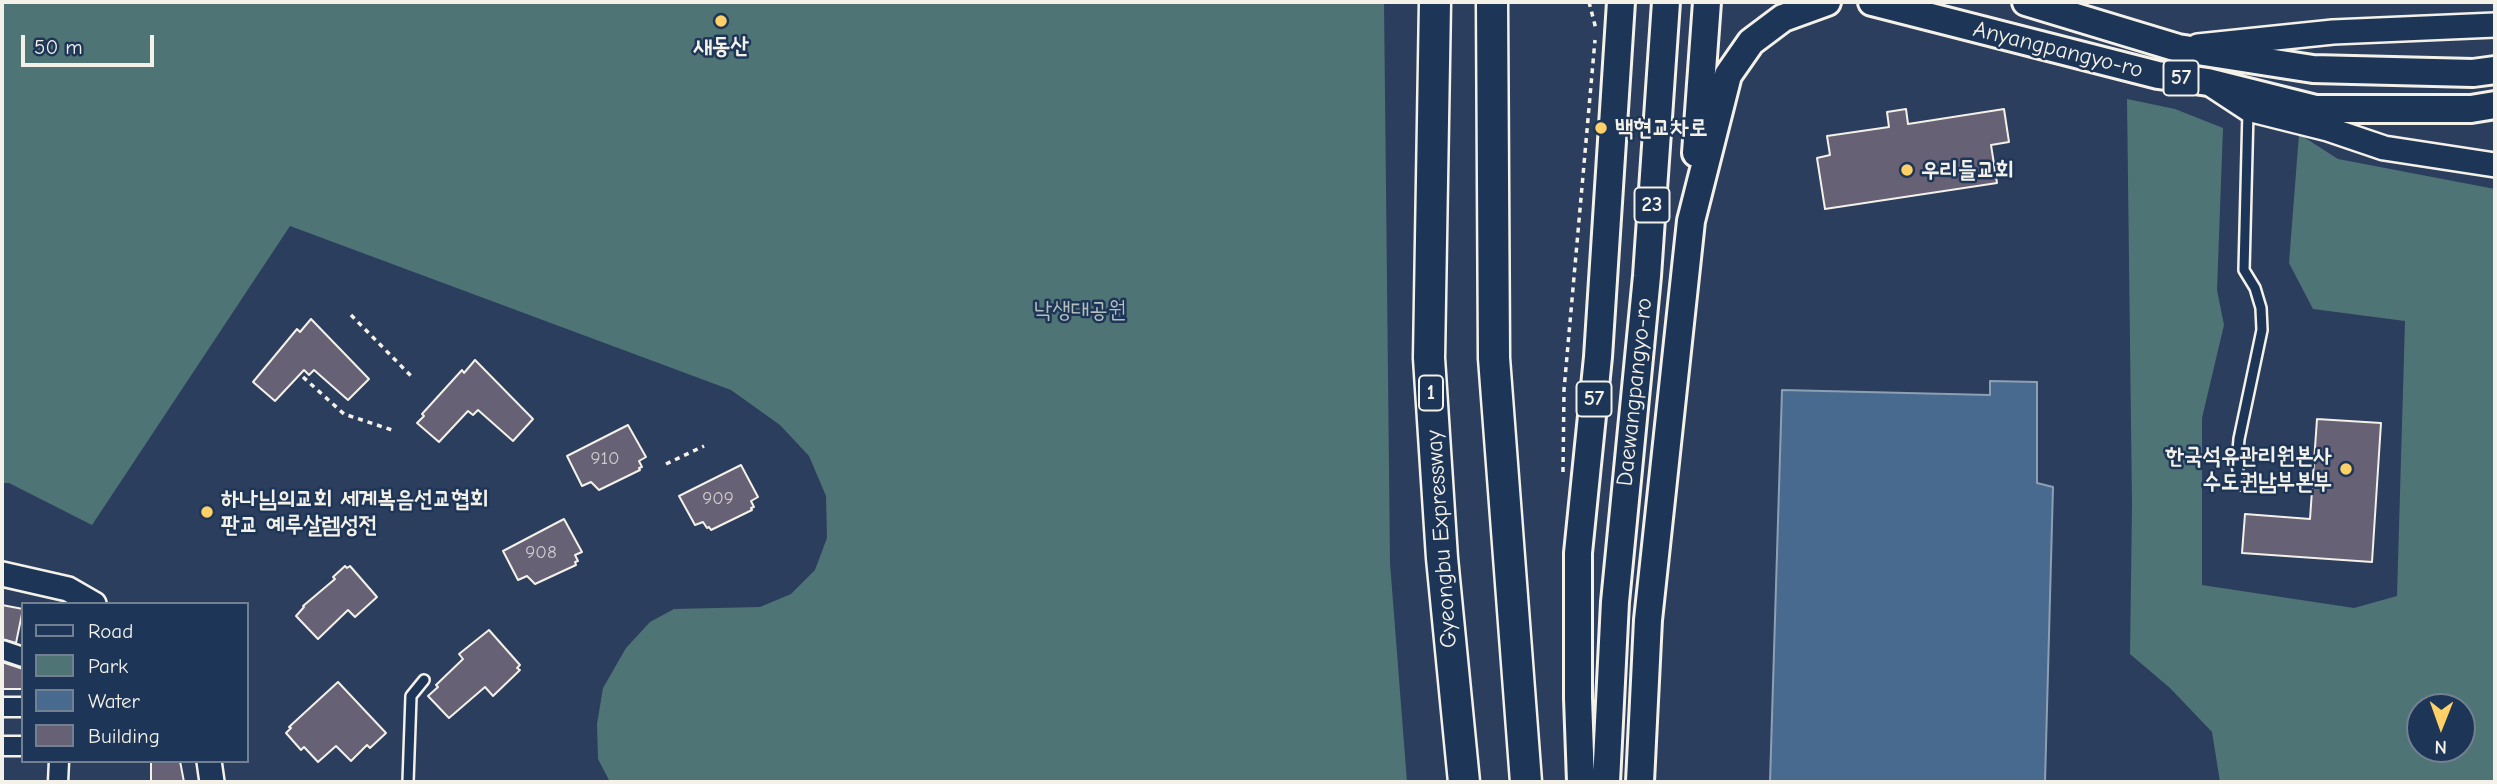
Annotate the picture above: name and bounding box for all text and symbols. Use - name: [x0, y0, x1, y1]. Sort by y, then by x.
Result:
- marker: 새동산: [713, 13, 729, 29]
- street label: Anyangpangyo-ro: [1970, 16, 2146, 84]
- scale bar: [24, 21, 158, 65]
- place label: 새동산: [693, 32, 749, 60]
- text: 50 m: [34, 35, 83, 59]
- road number: 57: [2164, 60, 2198, 96]
- place label: 백현교차로: [1615, 114, 1708, 142]
- marker: 백현교차로: [1593, 120, 1609, 136]
- place label: 우리들교회: [1921, 156, 2014, 184]
- marker: 우리들교회: [1899, 162, 1915, 178]
- road number: 23: [1634, 188, 1670, 222]
- park label: 낙생대공원: [1034, 296, 1126, 324]
- street label: Daewangpangyo-ro: [1611, 296, 1659, 488]
- road number: 1: [1419, 376, 1443, 410]
- road number: 57: [1576, 382, 1612, 416]
- street label: Gyeongbu Expressway: [1421, 429, 1463, 649]
- place label: 한국석유관리원본사 수도권남부본부: [2165, 442, 2332, 496]
- house number: 910: [590, 448, 620, 470]
- marker: 한국석유관리원본사 수도권남부본부: [2338, 461, 2354, 477]
- place label: 하나님의교회 세계복음선교협회 판교 예루살렘성전: [221, 485, 488, 539]
- house number: 909: [702, 488, 734, 510]
- marker: 하나님의교회 세계복음선교협회 판교 예루살렘성전: [199, 504, 215, 520]
- house number: 908: [525, 542, 557, 564]
- legend: [21, 602, 248, 763]
- text: Road: [88, 619, 133, 643]
- text: Park: [88, 654, 128, 678]
- text: Water: [88, 689, 140, 713]
- north arrow: [2406, 693, 2476, 763]
- text: Building: [88, 724, 160, 748]
- text: N: [2434, 736, 2447, 758]

